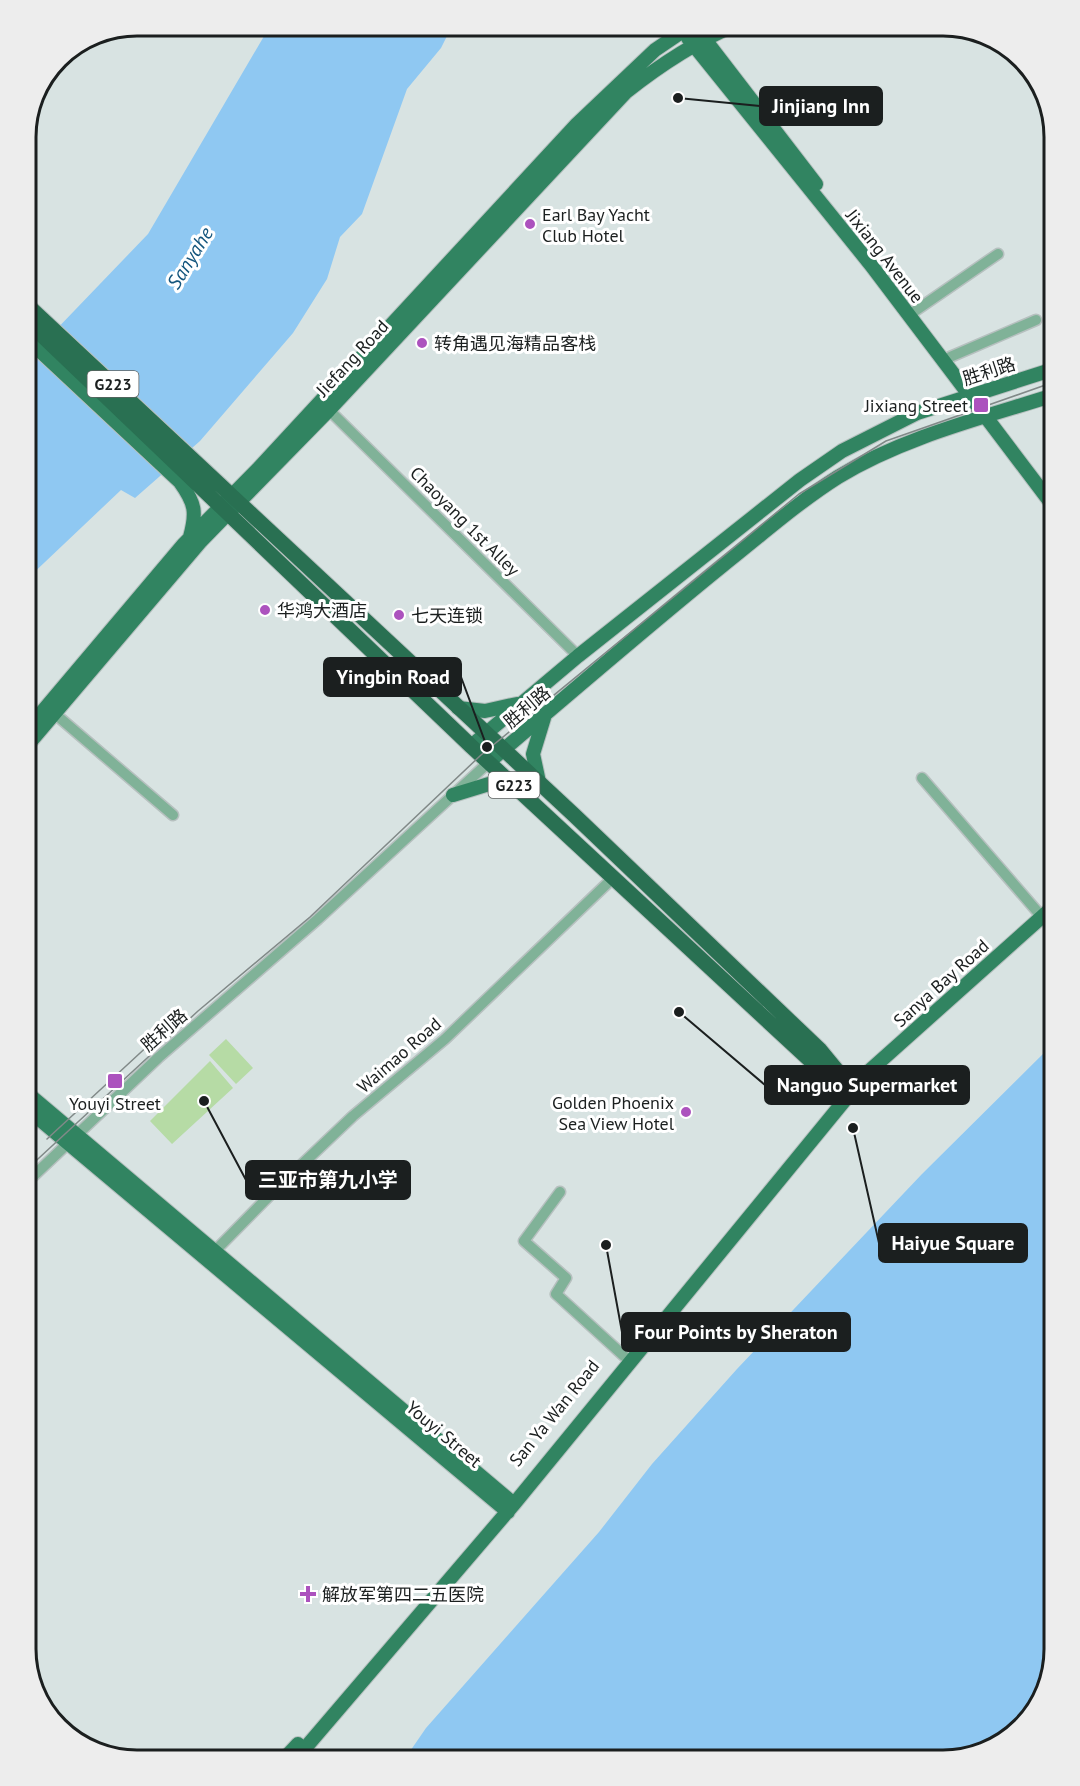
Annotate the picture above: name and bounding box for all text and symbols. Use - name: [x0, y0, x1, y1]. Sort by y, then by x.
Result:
- callout: Jinjiang Inn: [760, 87, 882, 125]
- text: Jinjiang Inn: [771, 93, 870, 119]
- place label: Earl Bay Yacht Club Hotel: [542, 203, 650, 247]
- street label: Jixiang Avenue: [841, 204, 929, 308]
- marker: Earl Bay Yacht Club Hotel: [523, 217, 537, 231]
- water label: Sanyahe: [161, 222, 220, 294]
- street label: Jiefang Road: [310, 315, 393, 402]
- place label: 转角遇见海精品客栈: [434, 332, 596, 355]
- marker: 转角遇见海精品客栈: [415, 336, 429, 350]
- street label: 胜利路: [960, 352, 1018, 390]
- road number: G223: [88, 371, 138, 397]
- place label: Jixiang Street: [864, 394, 968, 417]
- marker: Jixiang Street: [972, 396, 990, 414]
- street label: Chaoyang 1st Alley: [405, 461, 525, 581]
- place label: 华鸿大酒店: [277, 599, 367, 622]
- marker: 华鸿大酒店: [258, 603, 272, 617]
- place label: 七天连锁: [411, 604, 483, 627]
- marker: 七天连锁: [392, 608, 406, 622]
- callout: Yingbin Road: [324, 658, 461, 696]
- text: Yingbin Road: [335, 664, 450, 690]
- street label: 胜利路: [499, 681, 555, 733]
- road number: G223: [488, 772, 540, 798]
- street label: Sanya Bay Road: [889, 934, 993, 1032]
- street label: 胜利路: [136, 1004, 192, 1056]
- street label: Waimao Road: [352, 1012, 446, 1098]
- callout: Nanguo Supermarket: [765, 1066, 969, 1104]
- marker: Youyi Street: [106, 1072, 124, 1090]
- text: Nanguo Supermarket: [777, 1072, 957, 1098]
- place label: Golden Phoenix Sea View Hotel: [552, 1091, 675, 1135]
- place label: Youyi Street: [69, 1092, 161, 1115]
- marker: Golden Phoenix Sea View Hotel: [679, 1105, 693, 1119]
- callout: 三亚市第九小学: [246, 1161, 410, 1199]
- text: 三亚市第九小学: [258, 1167, 398, 1193]
- callout: Haiyue Square: [879, 1224, 1027, 1262]
- text: Haiyue Square: [891, 1230, 1015, 1256]
- callout: Four Points by Sheraton: [622, 1313, 850, 1351]
- text: Four Points by Sheraton: [634, 1319, 838, 1345]
- street label: San Ya Wan Road: [504, 1355, 604, 1471]
- street label: Youyi Street: [401, 1396, 487, 1472]
- place label: 解放军第四二五医院: [322, 1583, 484, 1606]
- marker: 解放军第四二五医院: [299, 1585, 317, 1603]

